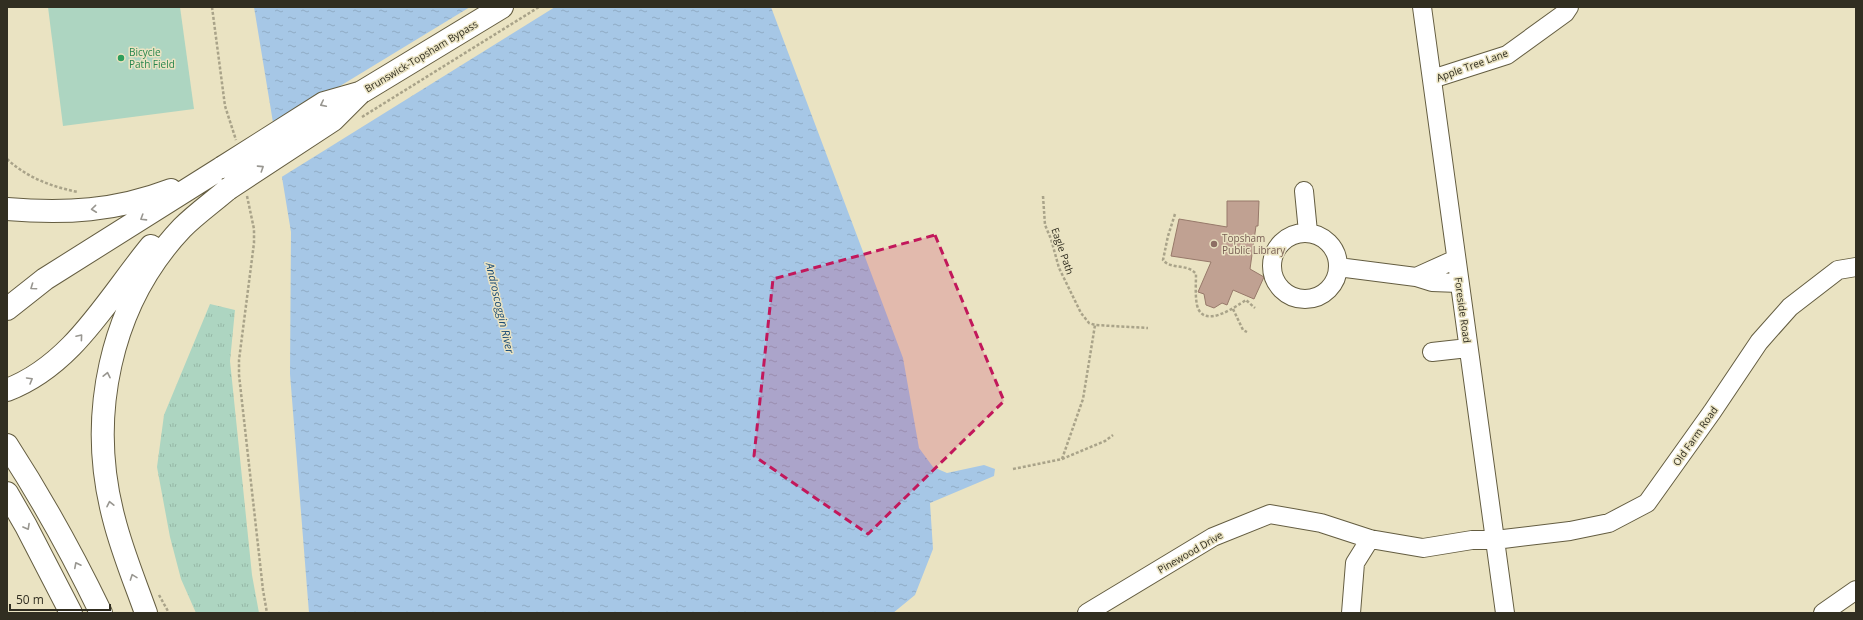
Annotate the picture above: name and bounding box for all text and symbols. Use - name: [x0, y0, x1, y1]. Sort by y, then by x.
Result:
- street label: Brunswick-Topsham Bypass: [362, 16, 480, 95]
- place label: Bicycle Path Field: [129, 45, 175, 71]
- street label: Apple Tree Lane: [1434, 45, 1510, 84]
- marker: Bicycle Path Field: [116, 53, 126, 63]
- one-way arrow: [320, 99, 327, 107]
- one-way arrow: [257, 165, 264, 172]
- one-way arrow: [90, 204, 97, 213]
- one-way arrow: [140, 214, 147, 221]
- street label: Eagle Path: [1048, 226, 1078, 276]
- place label: Topsham Public Library: [1222, 231, 1286, 257]
- marker: Topsham Public Library: [1209, 239, 1219, 249]
- water label: Androscoggin River: [483, 260, 518, 355]
- street label: Foreside Road: [1451, 276, 1475, 344]
- one-way arrow: [30, 282, 37, 290]
- one-way arrow: [75, 335, 82, 342]
- one-way arrow: [103, 372, 111, 378]
- one-way arrow: [26, 377, 34, 384]
- street label: Old Farm Road: [1669, 404, 1721, 468]
- one-way arrow: [107, 501, 115, 507]
- one-way arrow: [22, 523, 29, 530]
- street label: Pinewood Drive: [1155, 527, 1226, 576]
- one-way arrow: [74, 562, 82, 570]
- one-way arrow: [130, 574, 138, 581]
- scale bar: [10, 586, 110, 612]
- text: 50 m: [16, 591, 44, 608]

